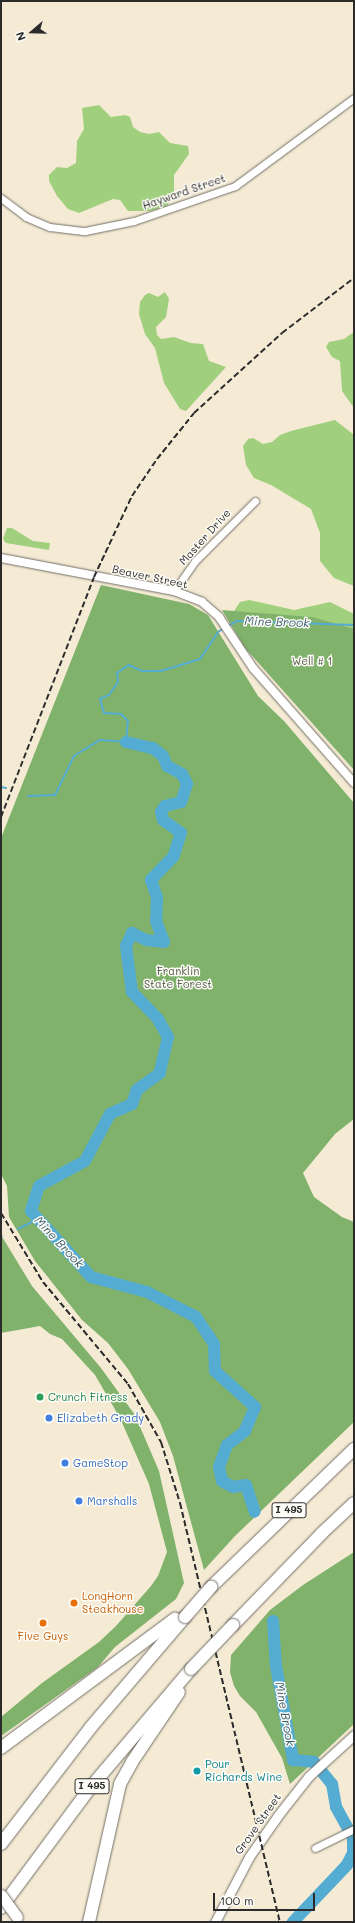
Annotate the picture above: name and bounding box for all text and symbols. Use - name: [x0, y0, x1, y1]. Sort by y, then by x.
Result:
- north arrow: [12, 12, 52, 52]
- text: N: [12, 30, 29, 43]
- street label: Hayward Street: [141, 172, 227, 212]
- street label: Master Drive: [176, 506, 234, 568]
- street label: Beaver Street: [111, 563, 189, 591]
- water label: Mine Brook: [244, 614, 310, 630]
- park label: Well # 1: [292, 654, 332, 668]
- park label: Franklin State Forest: [144, 965, 212, 991]
- water label: Mine Brook: [31, 1213, 87, 1271]
- place label: Crunch Fitness: [48, 1390, 128, 1404]
- marker: Crunch Fitness: [35, 1392, 45, 1402]
- place label: Elizabeth Grady: [57, 1411, 144, 1425]
- marker: Elizabeth Grady: [44, 1413, 54, 1423]
- place label: GameStop: [73, 1456, 128, 1470]
- marker: GameStop: [60, 1458, 70, 1468]
- place label: Marshalls: [87, 1494, 137, 1508]
- marker: Marshalls: [74, 1496, 84, 1506]
- road number: I 495: [271, 1502, 307, 1518]
- place label: LongHorn Steakhouse: [82, 1590, 143, 1616]
- marker: LongHorn Steakhouse: [69, 1598, 79, 1608]
- marker: Five Guys: [38, 1618, 48, 1628]
- place label: Five Guys: [18, 1629, 68, 1643]
- water label: Mine Brook: [272, 1681, 298, 1747]
- place label: Pour Richards Wine: [205, 1758, 282, 1784]
- marker: Pour Richards Wine: [192, 1766, 202, 1776]
- road number: I 495: [74, 1778, 110, 1794]
- street label: Grove Street: [232, 1791, 284, 1857]
- scale bar: [215, 1885, 317, 1911]
- text: 100 m: [220, 1892, 254, 1908]

